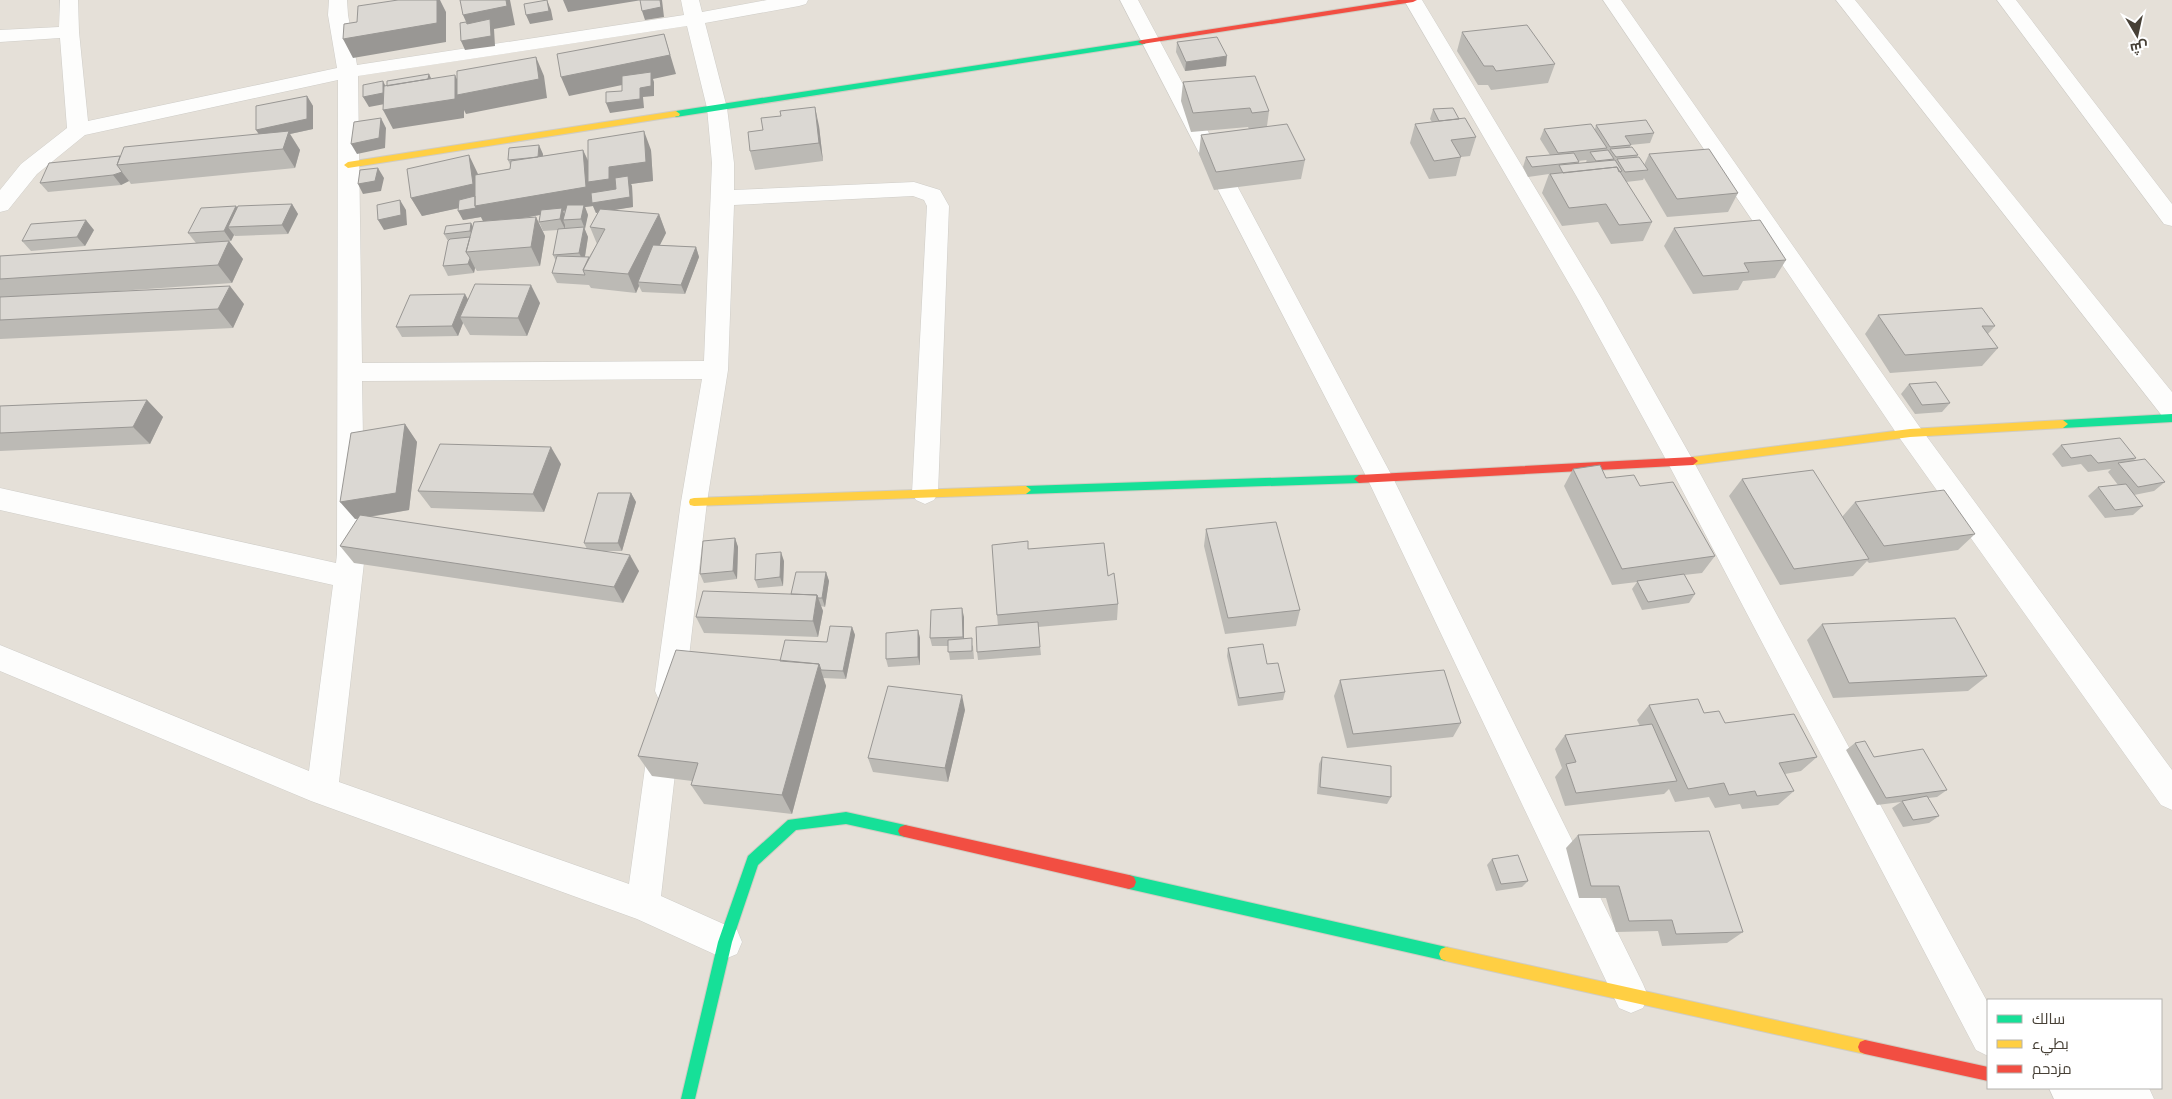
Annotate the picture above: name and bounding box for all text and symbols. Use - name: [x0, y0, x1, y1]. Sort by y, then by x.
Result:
- north arrow: [2112, 10, 2162, 60]
- text: ش: [2129, 38, 2149, 59]
- legend: [1987, 999, 2162, 1089]
- text: سالك: [2032, 1008, 2065, 1029]
- text: بطيء: [2032, 1033, 2069, 1056]
- text: مزدحم: [2032, 1058, 2072, 1079]

